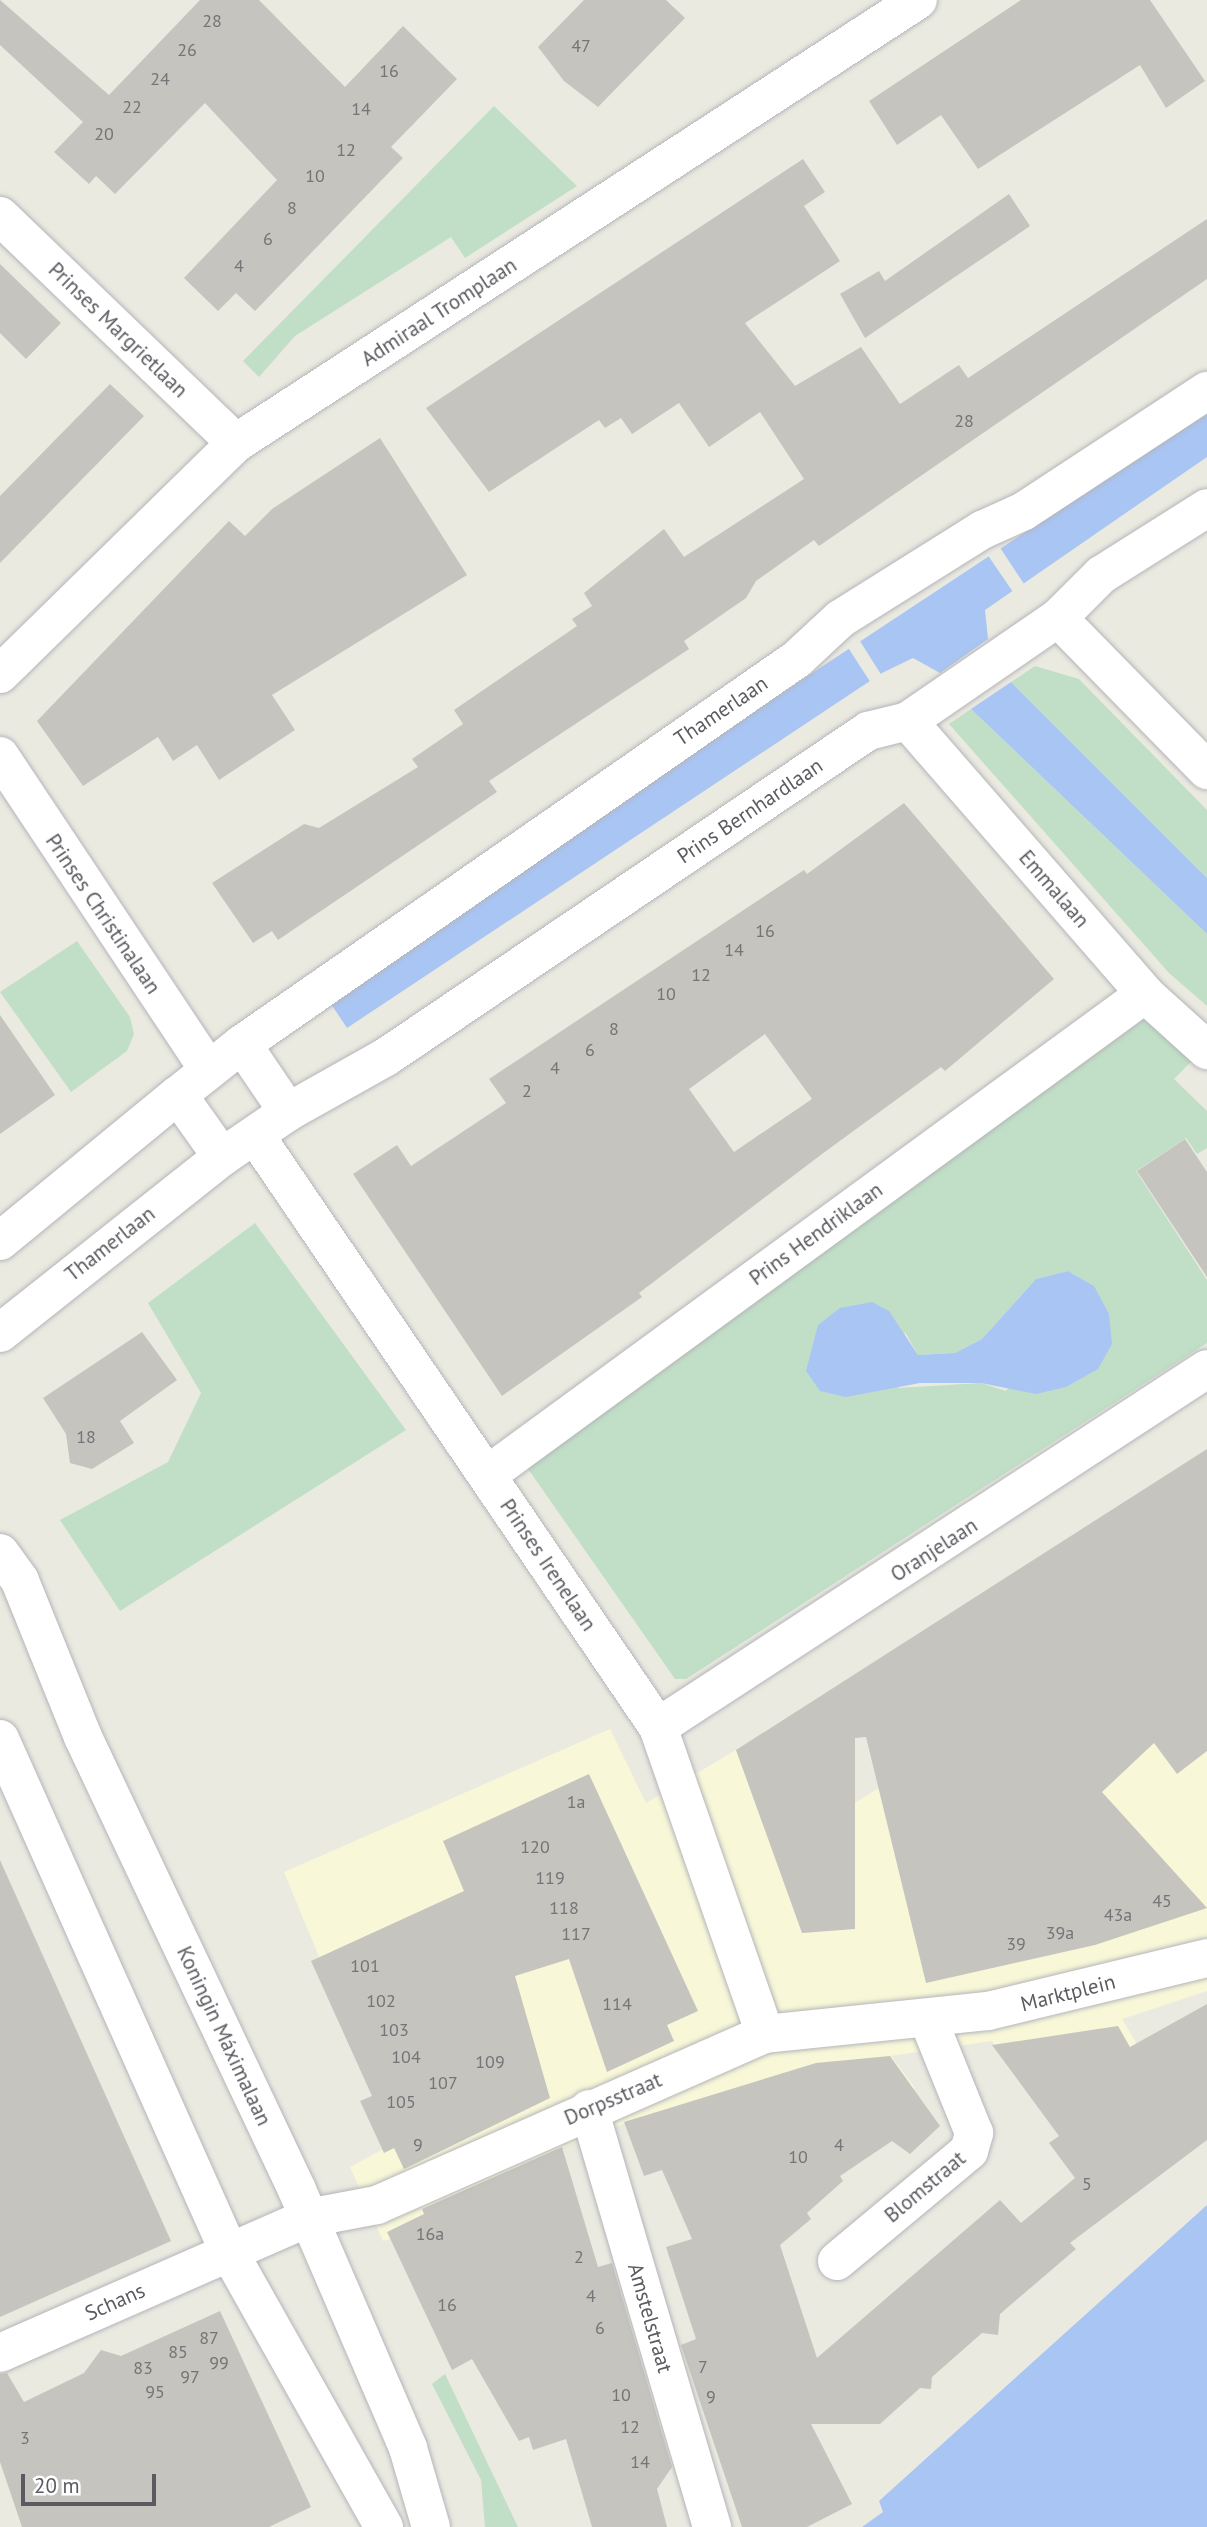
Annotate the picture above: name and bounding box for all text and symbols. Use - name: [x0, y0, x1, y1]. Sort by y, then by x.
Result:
- house number: 28: [202, 10, 222, 32]
- house number: 47: [571, 35, 591, 57]
- house number: 26: [177, 39, 197, 61]
- house number: 16: [379, 60, 399, 82]
- house number: 24: [150, 68, 170, 90]
- house number: 22: [122, 96, 142, 118]
- house number: 14: [351, 98, 371, 120]
- house number: 20: [94, 123, 114, 145]
- house number: 12: [336, 139, 356, 161]
- house number: 10: [305, 165, 325, 187]
- house number: 8: [287, 197, 297, 219]
- house number: 6: [263, 228, 273, 250]
- street label: Admiraal Tromplaan: [356, 252, 522, 372]
- house number: 4: [234, 255, 244, 277]
- street label: Prinses Margrietlaan: [43, 257, 193, 403]
- house number: 28: [954, 410, 974, 432]
- street label: Thamerlaan: [670, 671, 772, 751]
- street label: Prins Bernhardlaan: [672, 753, 828, 869]
- street label: Prinses Christinalaan: [40, 829, 166, 999]
- street label: Emmalaan: [1014, 845, 1094, 933]
- house number: 16: [755, 920, 775, 942]
- house number: 14: [724, 939, 744, 961]
- house number: 12: [691, 964, 711, 986]
- house number: 10: [656, 983, 676, 1005]
- house number: 8: [609, 1018, 619, 1040]
- house number: 6: [585, 1039, 595, 1061]
- house number: 4: [550, 1057, 560, 1079]
- house number: 2: [522, 1080, 532, 1102]
- street label: Prins Hendriklaan: [744, 1177, 888, 1291]
- street label: Thamerlaan: [60, 1201, 160, 1287]
- house number: 18: [76, 1426, 96, 1448]
- street label: Prinses Irenelaan: [495, 1494, 601, 1636]
- street label: Oranjelaan: [886, 1513, 982, 1587]
- house number: 1a: [567, 1791, 585, 1813]
- house number: 120: [520, 1836, 550, 1858]
- house number: 119: [535, 1867, 565, 1889]
- house number: 45: [1152, 1890, 1172, 1912]
- house number: 118: [549, 1897, 579, 1919]
- house number: 43a: [1104, 1904, 1132, 1926]
- house number: 39a: [1046, 1922, 1074, 1944]
- house number: 117: [561, 1923, 591, 1945]
- house number: 39: [1006, 1933, 1026, 1955]
- street label: Koningin Máximalaan: [171, 1942, 277, 2130]
- house number: 101: [350, 1955, 380, 1977]
- street label: Marktplein: [1018, 1969, 1118, 2017]
- house number: 102: [366, 1990, 396, 2012]
- house number: 114: [602, 1993, 632, 2015]
- house number: 103: [379, 2019, 409, 2041]
- house number: 104: [391, 2046, 421, 2068]
- house number: 109: [475, 2051, 505, 2073]
- street label: Dorpsstraat: [560, 2067, 666, 2131]
- house number: 107: [428, 2072, 458, 2094]
- house number: 105: [386, 2091, 416, 2113]
- house number: 9: [413, 2134, 423, 2156]
- house number: 4: [834, 2134, 844, 2156]
- house number: 10: [788, 2146, 808, 2168]
- street label: Blomstraat: [879, 2146, 971, 2228]
- house number: 5: [1082, 2173, 1092, 2195]
- house number: 16a: [416, 2223, 444, 2245]
- house number: 2: [574, 2246, 584, 2268]
- street label: Amstelstraat: [622, 2260, 678, 2376]
- street label: Schans: [81, 2278, 149, 2326]
- house number: 4: [586, 2285, 596, 2307]
- house number: 16: [437, 2294, 457, 2316]
- house number: 6: [595, 2317, 605, 2339]
- house number: 87: [199, 2327, 219, 2349]
- house number: 85: [168, 2341, 188, 2363]
- house number: 99: [209, 2352, 229, 2374]
- house number: 7: [698, 2356, 708, 2378]
- house number: 83: [133, 2357, 153, 2379]
- house number: 97: [180, 2366, 200, 2388]
- house number: 95: [145, 2381, 165, 2403]
- house number: 10: [611, 2384, 631, 2406]
- house number: 9: [706, 2386, 716, 2408]
- house number: 12: [620, 2416, 640, 2438]
- house number: 3: [20, 2427, 30, 2449]
- house number: 14: [630, 2451, 650, 2473]
- scale bar: [24, 2460, 159, 2504]
- text: 20 m: [34, 2472, 80, 2499]

